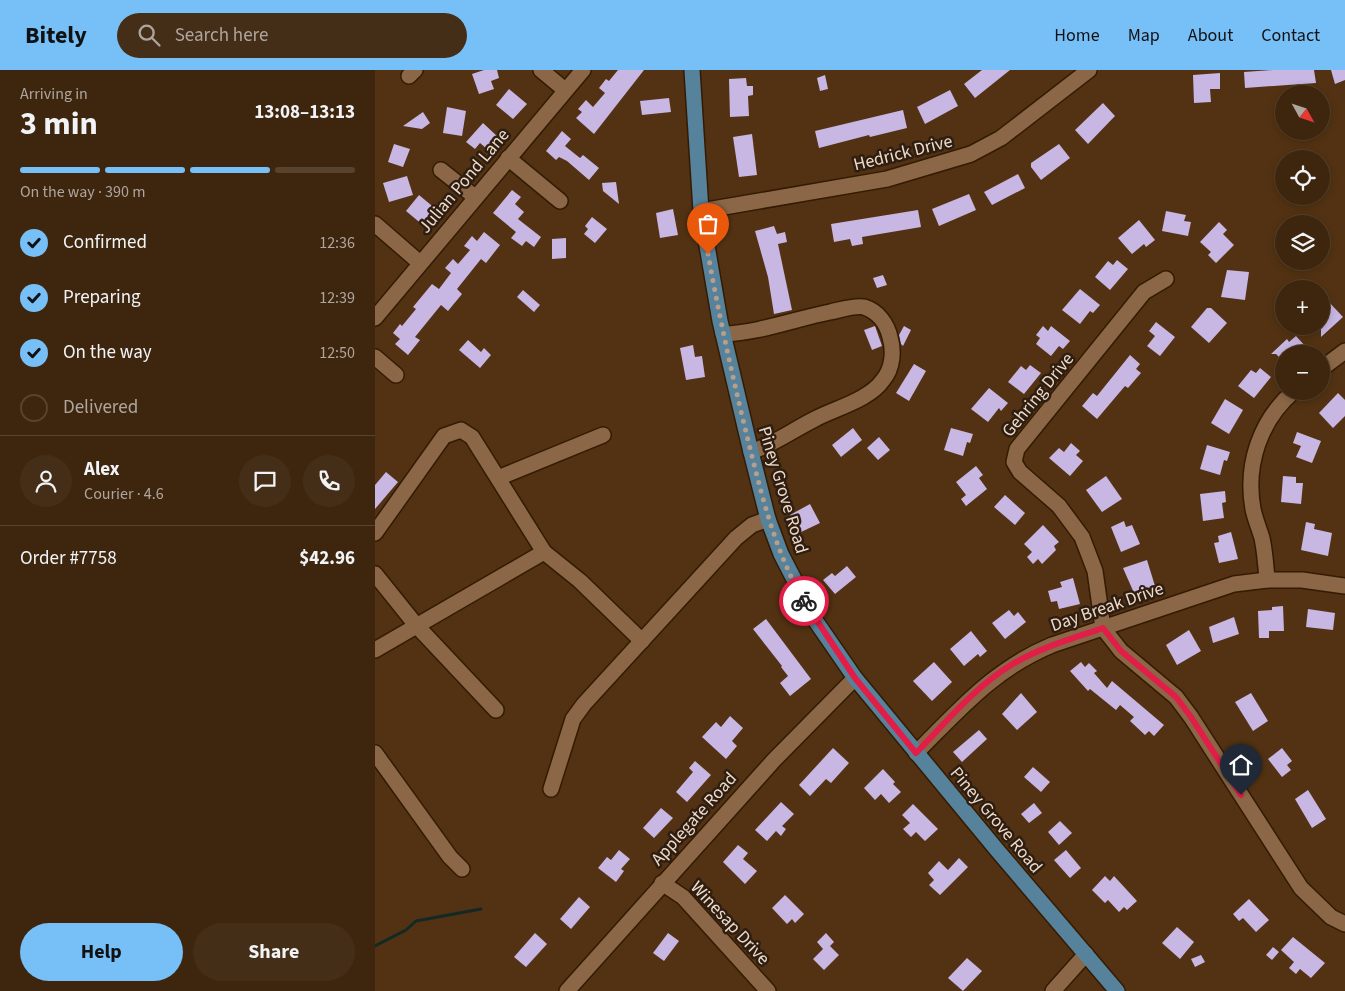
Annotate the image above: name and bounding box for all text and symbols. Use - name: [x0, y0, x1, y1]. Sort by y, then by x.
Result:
- search box: [117, 13, 467, 58]
- text: Bitely: [25, 18, 87, 53]
- icon: search: [135, 21, 163, 49]
- text: Search here: [175, 22, 268, 49]
- text: Home: [1054, 23, 1100, 48]
- text: Map: [1128, 23, 1160, 48]
- text: About: [1188, 23, 1233, 48]
- text: Contact: [1261, 23, 1320, 48]
- text: Arriving in: [20, 83, 88, 105]
- north arrow: [1275, 85, 1330, 140]
- map controls: [1275, 85, 1330, 400]
- text: 13:08–13:13: [254, 99, 355, 126]
- text: 3 min: [20, 101, 98, 147]
- street label: Julian Pond Lane: [413, 123, 515, 239]
- street label: Hedrick Drive: [851, 129, 955, 177]
- button: locate: [1275, 150, 1330, 205]
- text: On the way · 390 m: [20, 181, 145, 203]
- pin: [687, 203, 729, 254]
- icon: bag: [694, 210, 722, 238]
- button: layers: [1275, 215, 1330, 270]
- icon: check: [20, 229, 48, 257]
- text: Confirmed: [63, 229, 147, 256]
- text: 12:36: [319, 232, 355, 254]
- button: +: [1275, 280, 1330, 335]
- icon: check: [20, 284, 48, 312]
- text: Preparing: [63, 284, 141, 311]
- text: 12:39: [319, 287, 355, 309]
- icon: check: [20, 339, 48, 367]
- text: On the way: [63, 339, 152, 366]
- text: 12:50: [319, 342, 355, 364]
- button: −: [1275, 345, 1330, 400]
- street label: Gehring Drive: [996, 347, 1080, 443]
- text: Delivered: [63, 394, 138, 421]
- street label: Piney Grove Road: [752, 423, 814, 557]
- button: person: [20, 455, 72, 507]
- button: chat: [239, 455, 291, 507]
- button: phone: [303, 455, 355, 507]
- text: Alex: [84, 456, 120, 483]
- text: Courier · 4.6: [84, 483, 164, 505]
- text: Order #7758: [20, 545, 117, 572]
- text: $42.96: [299, 545, 355, 572]
- courier: [779, 576, 829, 626]
- street label: Day Break Drive: [1047, 576, 1167, 638]
- icon: bike: [790, 587, 818, 615]
- pin: [1220, 744, 1262, 795]
- icon: home: [1227, 751, 1255, 779]
- street label: Piney Grove Road: [944, 761, 1048, 879]
- street label: Applegate Road: [645, 767, 743, 871]
- street label: Winesap Drive: [685, 876, 776, 971]
- button: Help: [20, 923, 183, 981]
- button: Share: [193, 923, 355, 981]

